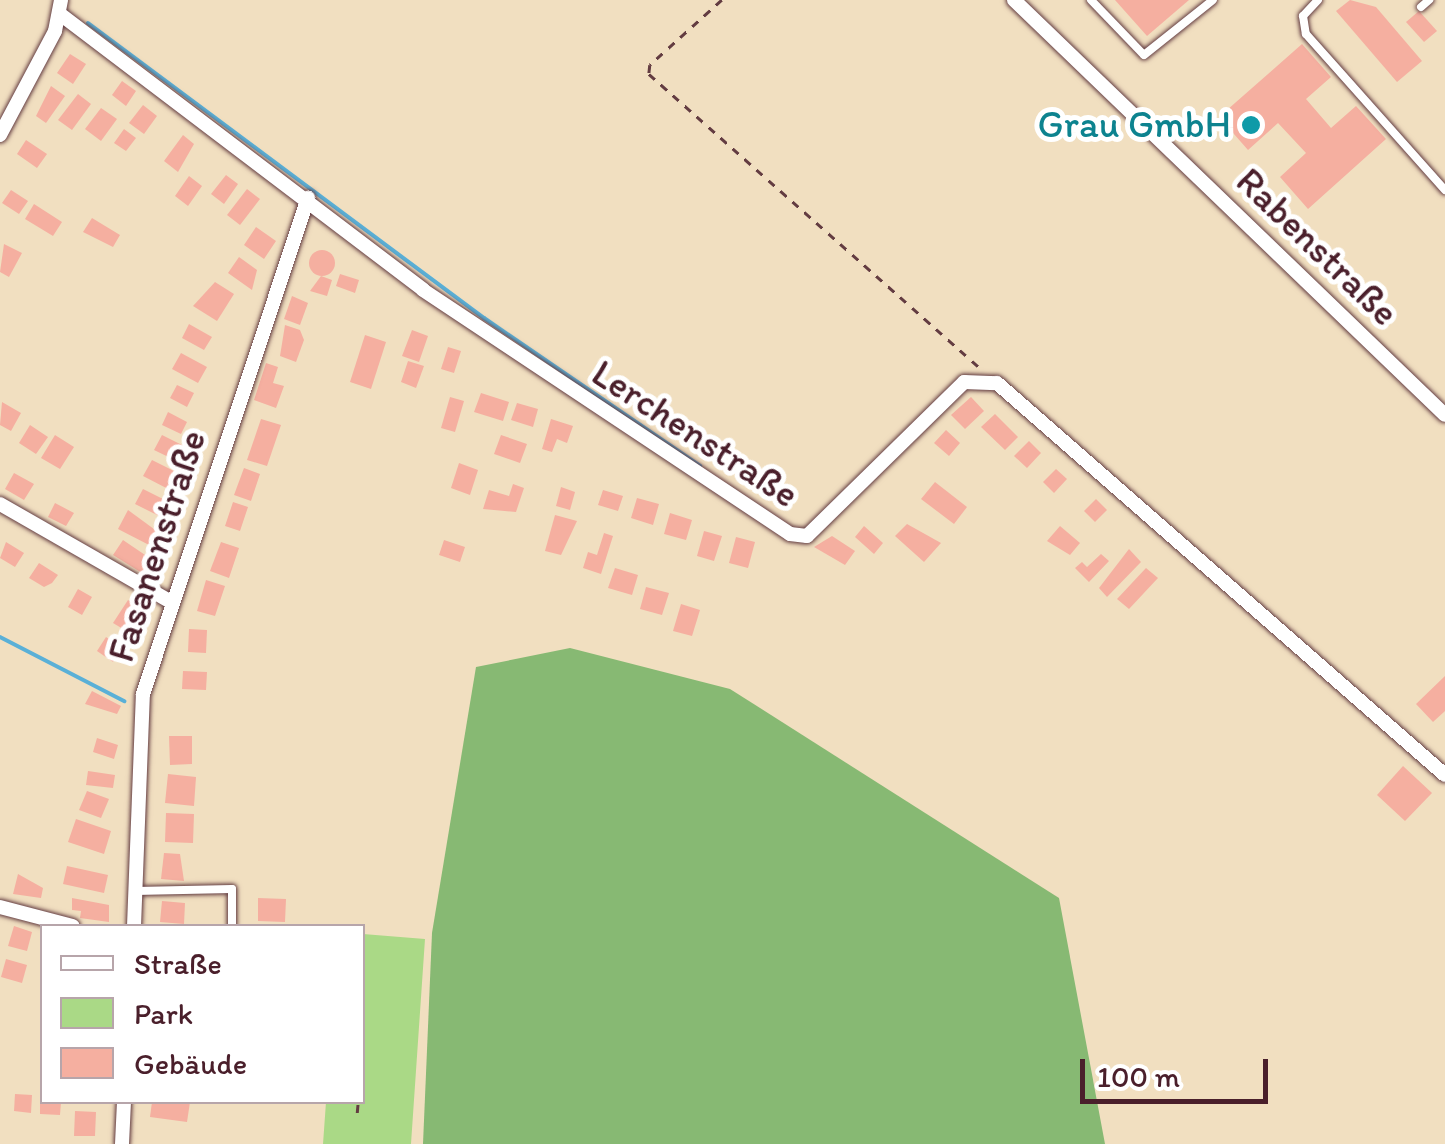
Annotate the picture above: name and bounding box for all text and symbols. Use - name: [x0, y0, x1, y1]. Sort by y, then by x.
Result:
- place label: Grau GmbH: [1036, 102, 1231, 148]
- marker: Grau GmbH: [1240, 114, 1262, 136]
- street label: Rabenstraße: [1226, 158, 1408, 336]
- street label: Lerchenstraße: [583, 350, 807, 518]
- street label: Fasanenstraße: [98, 424, 216, 668]
- legend: [40, 924, 365, 1104]
- text: Straße: [134, 945, 222, 982]
- text: Park: [134, 995, 193, 1032]
- scale bar: [1085, 1039, 1272, 1101]
- text: Gebäude: [134, 1045, 247, 1082]
- text: 100 m: [1097, 1058, 1180, 1095]

